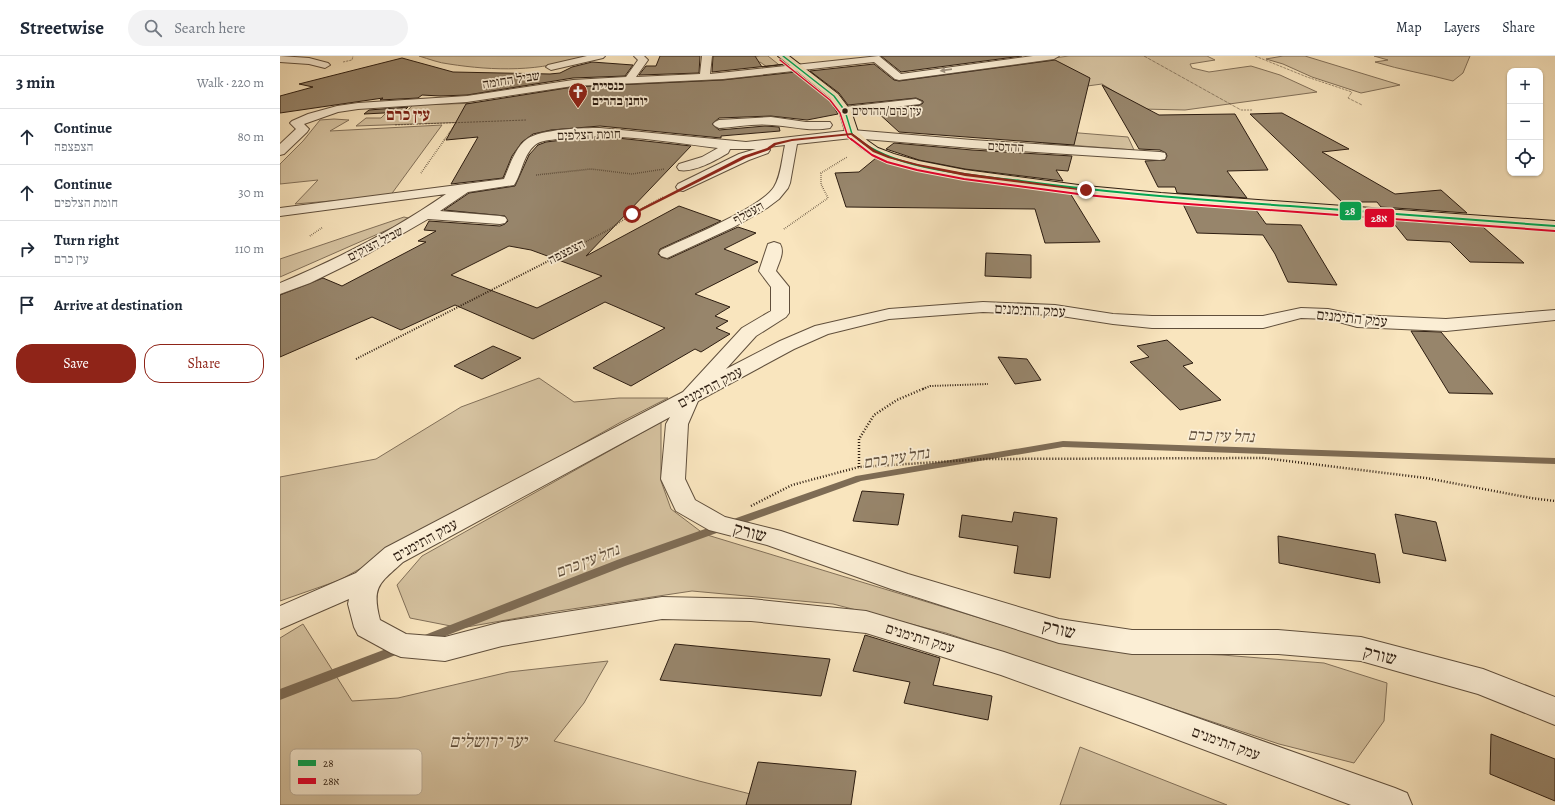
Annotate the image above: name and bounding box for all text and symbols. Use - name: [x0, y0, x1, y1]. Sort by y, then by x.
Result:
- search box: [128, 10, 408, 46]
- text: Streetwise: [20, 15, 104, 41]
- icon: search: [142, 17, 164, 39]
- text: Search here: [174, 18, 245, 38]
- text: Map: [1396, 18, 1422, 37]
- text: Layers: [1444, 18, 1480, 37]
- text: Share: [1502, 18, 1535, 37]
- street label: שביל החומה: [481, 67, 541, 92]
- one-way arrow: [939, 67, 952, 74]
- map controls: [1507, 68, 1543, 176]
- button: +: [1507, 68, 1543, 104]
- text: 3 min: [16, 71, 55, 94]
- text: Walk · 220 m: [197, 74, 264, 91]
- place label: כנסיית יוחנן בהרים: [592, 77, 648, 109]
- church icon: כנסיית יוחנן בהרים: [567, 81, 589, 109]
- place label: עין כרם/ההדסים: [852, 103, 922, 119]
- district label: עין כרם: [386, 104, 430, 126]
- button: −: [1507, 104, 1543, 140]
- marker: עין כרם/ההדסים: [840, 106, 850, 116]
- text: Continue: [54, 118, 112, 138]
- street label: חומת הצלפים: [557, 125, 621, 144]
- icon: ahead: [16, 126, 38, 148]
- text: 80 m: [237, 128, 264, 145]
- street label: ההדסים: [987, 137, 1025, 156]
- text: הצפצפה: [54, 138, 93, 155]
- button: locate: [1507, 140, 1543, 176]
- text: Continue: [54, 174, 112, 194]
- route end: [1077, 181, 1095, 199]
- icon: ahead: [16, 182, 38, 204]
- text: 30 m: [238, 184, 264, 201]
- text: חומת הצלפים: [54, 194, 118, 211]
- street label: העטלף: [730, 197, 767, 228]
- line badge: 28: [1339, 201, 1362, 221]
- text: 28: [1345, 204, 1355, 219]
- route start: [623, 205, 641, 223]
- line badge: 28א: [1364, 208, 1395, 228]
- text: 28א: [1371, 211, 1387, 226]
- street label: שביל הצוקים: [344, 222, 406, 265]
- text: Turn right: [54, 230, 119, 250]
- street label: הצפצפה: [545, 235, 588, 268]
- icon: right: [16, 238, 38, 260]
- text: 110 m: [235, 240, 264, 257]
- text: עין כרם: [54, 250, 89, 267]
- icon: arrive: [16, 294, 38, 316]
- text: Arrive at destination: [54, 295, 183, 315]
- street label: עמק התימנים: [994, 298, 1066, 322]
- street label: עמק התימנים: [1316, 304, 1388, 332]
- button: Save: [16, 344, 136, 383]
- button: Share: [144, 344, 264, 383]
- street label: עמק התימנים: [674, 361, 746, 413]
- water label: נחל עין כרם: [1187, 424, 1256, 448]
- water label: נחל עין כרם: [861, 442, 932, 474]
- street label: עמק התימנים: [389, 514, 461, 566]
- street label: שורק: [731, 516, 769, 548]
- water label: נחל עין כרם: [552, 538, 624, 583]
- street label: שורק: [1040, 614, 1078, 644]
- street label: עמק התימנים: [883, 618, 957, 658]
- street label: שורק: [1361, 639, 1399, 671]
- street label: עמק התימנים: [1189, 721, 1263, 765]
- park label: יער ירושלים: [449, 729, 529, 753]
- legend: [290, 749, 422, 795]
- text: 28: [323, 756, 334, 771]
- text: 28א: [323, 774, 340, 789]

